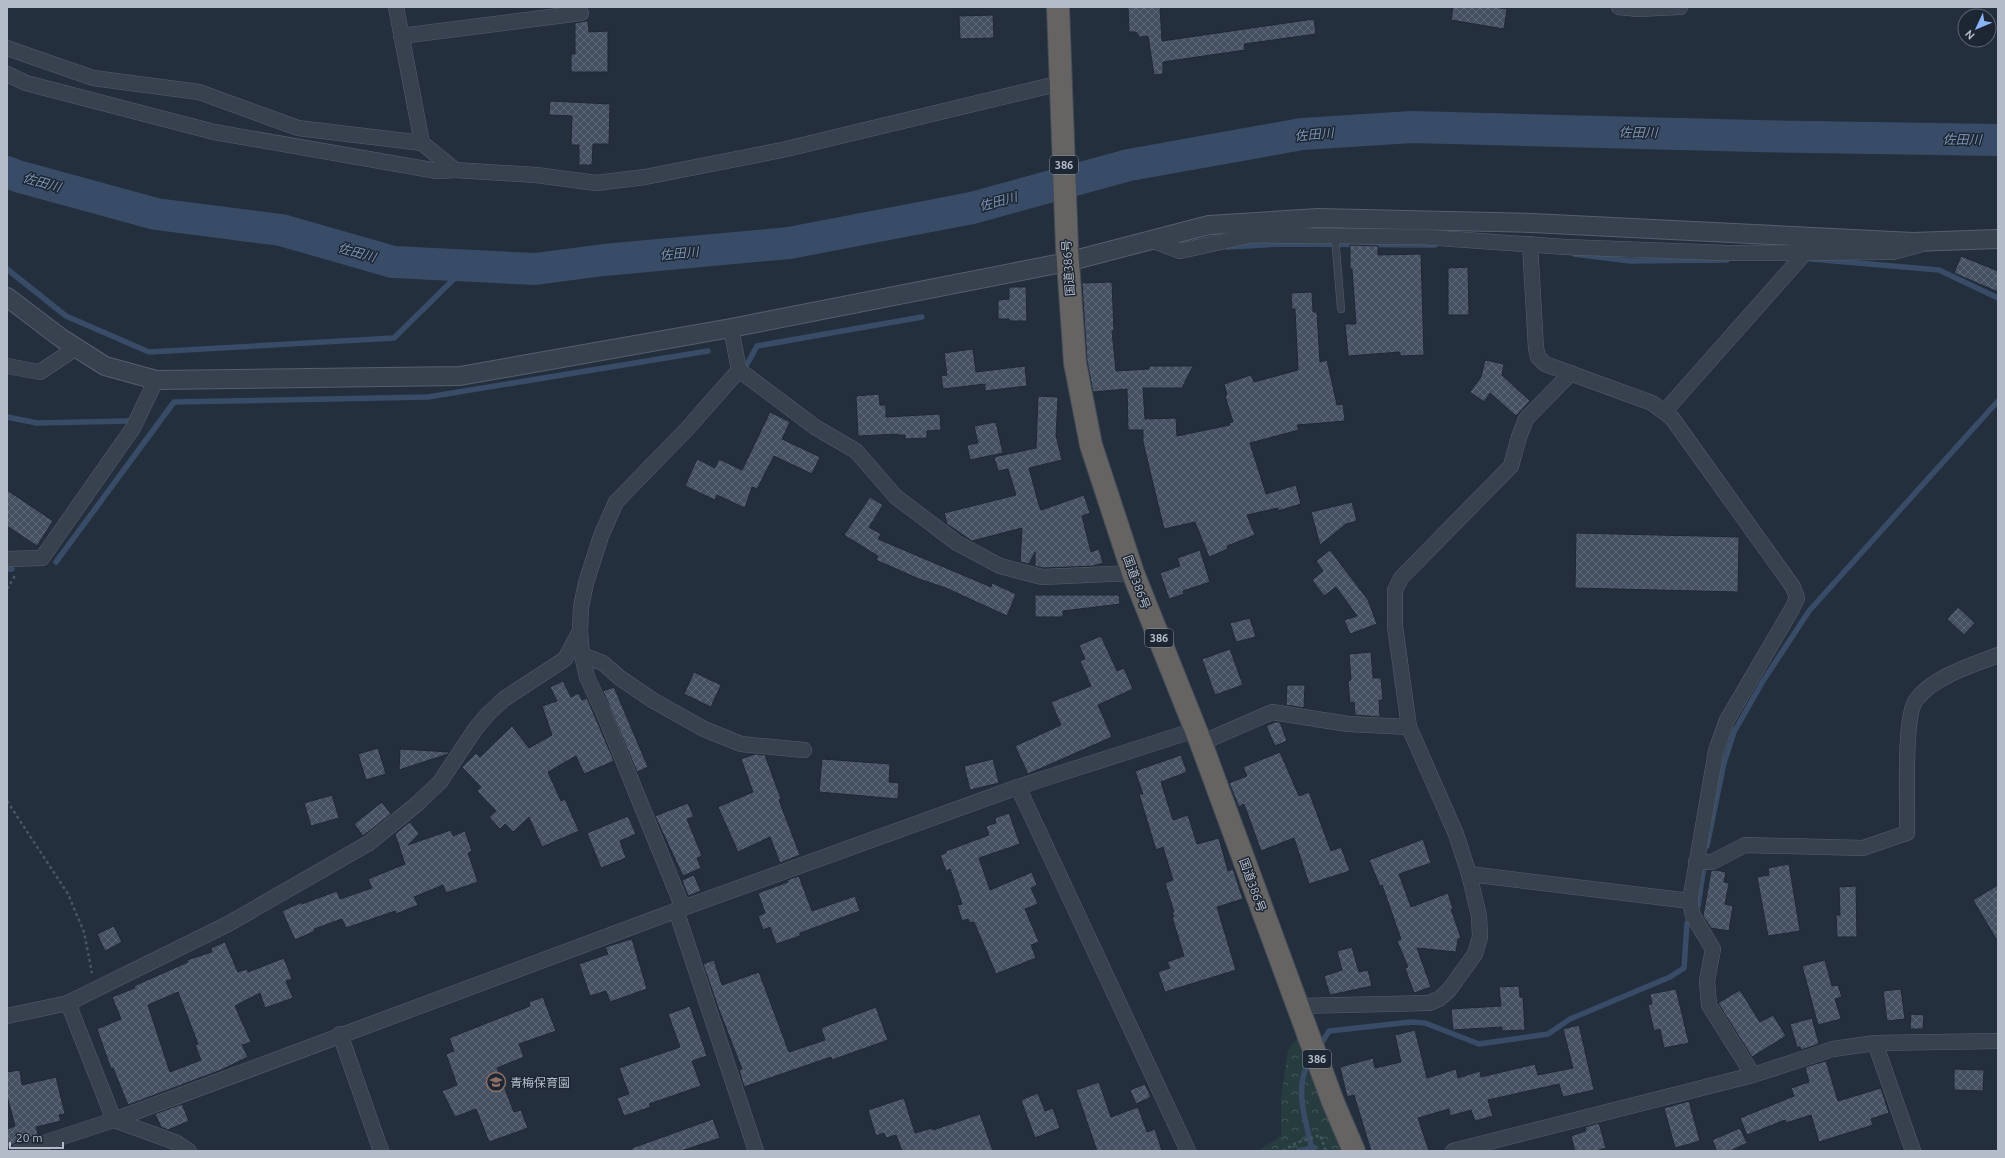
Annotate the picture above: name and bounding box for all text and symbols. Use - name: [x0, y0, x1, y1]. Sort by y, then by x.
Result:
- north arrow: [1957, 8, 1997, 48]
- text: N: [1963, 28, 1977, 42]
- water label: 佐田川: [1294, 125, 1336, 143]
- water label: 佐田川: [1618, 125, 1660, 139]
- water label: 佐田川: [1942, 132, 1984, 146]
- road number: 386: [1050, 156, 1078, 174]
- water label: 佐田川: [21, 170, 65, 195]
- water label: 佐田川: [977, 189, 1021, 213]
- street label: 国道386号: [1060, 239, 1076, 297]
- water label: 佐田川: [336, 240, 380, 265]
- water label: 佐田川: [659, 244, 701, 262]
- street label: 国道386号: [1121, 553, 1153, 611]
- road number: 386: [1145, 629, 1173, 647]
- street label: 国道386号: [1237, 856, 1269, 914]
- road number: 386: [1303, 1050, 1331, 1068]
- school or university icon: 青梅保育園: [485, 1071, 507, 1093]
- place label: 青梅保育園: [510, 1076, 570, 1089]
- scale bar: [10, 1124, 63, 1150]
- text: 20 m: [16, 1131, 43, 1144]

